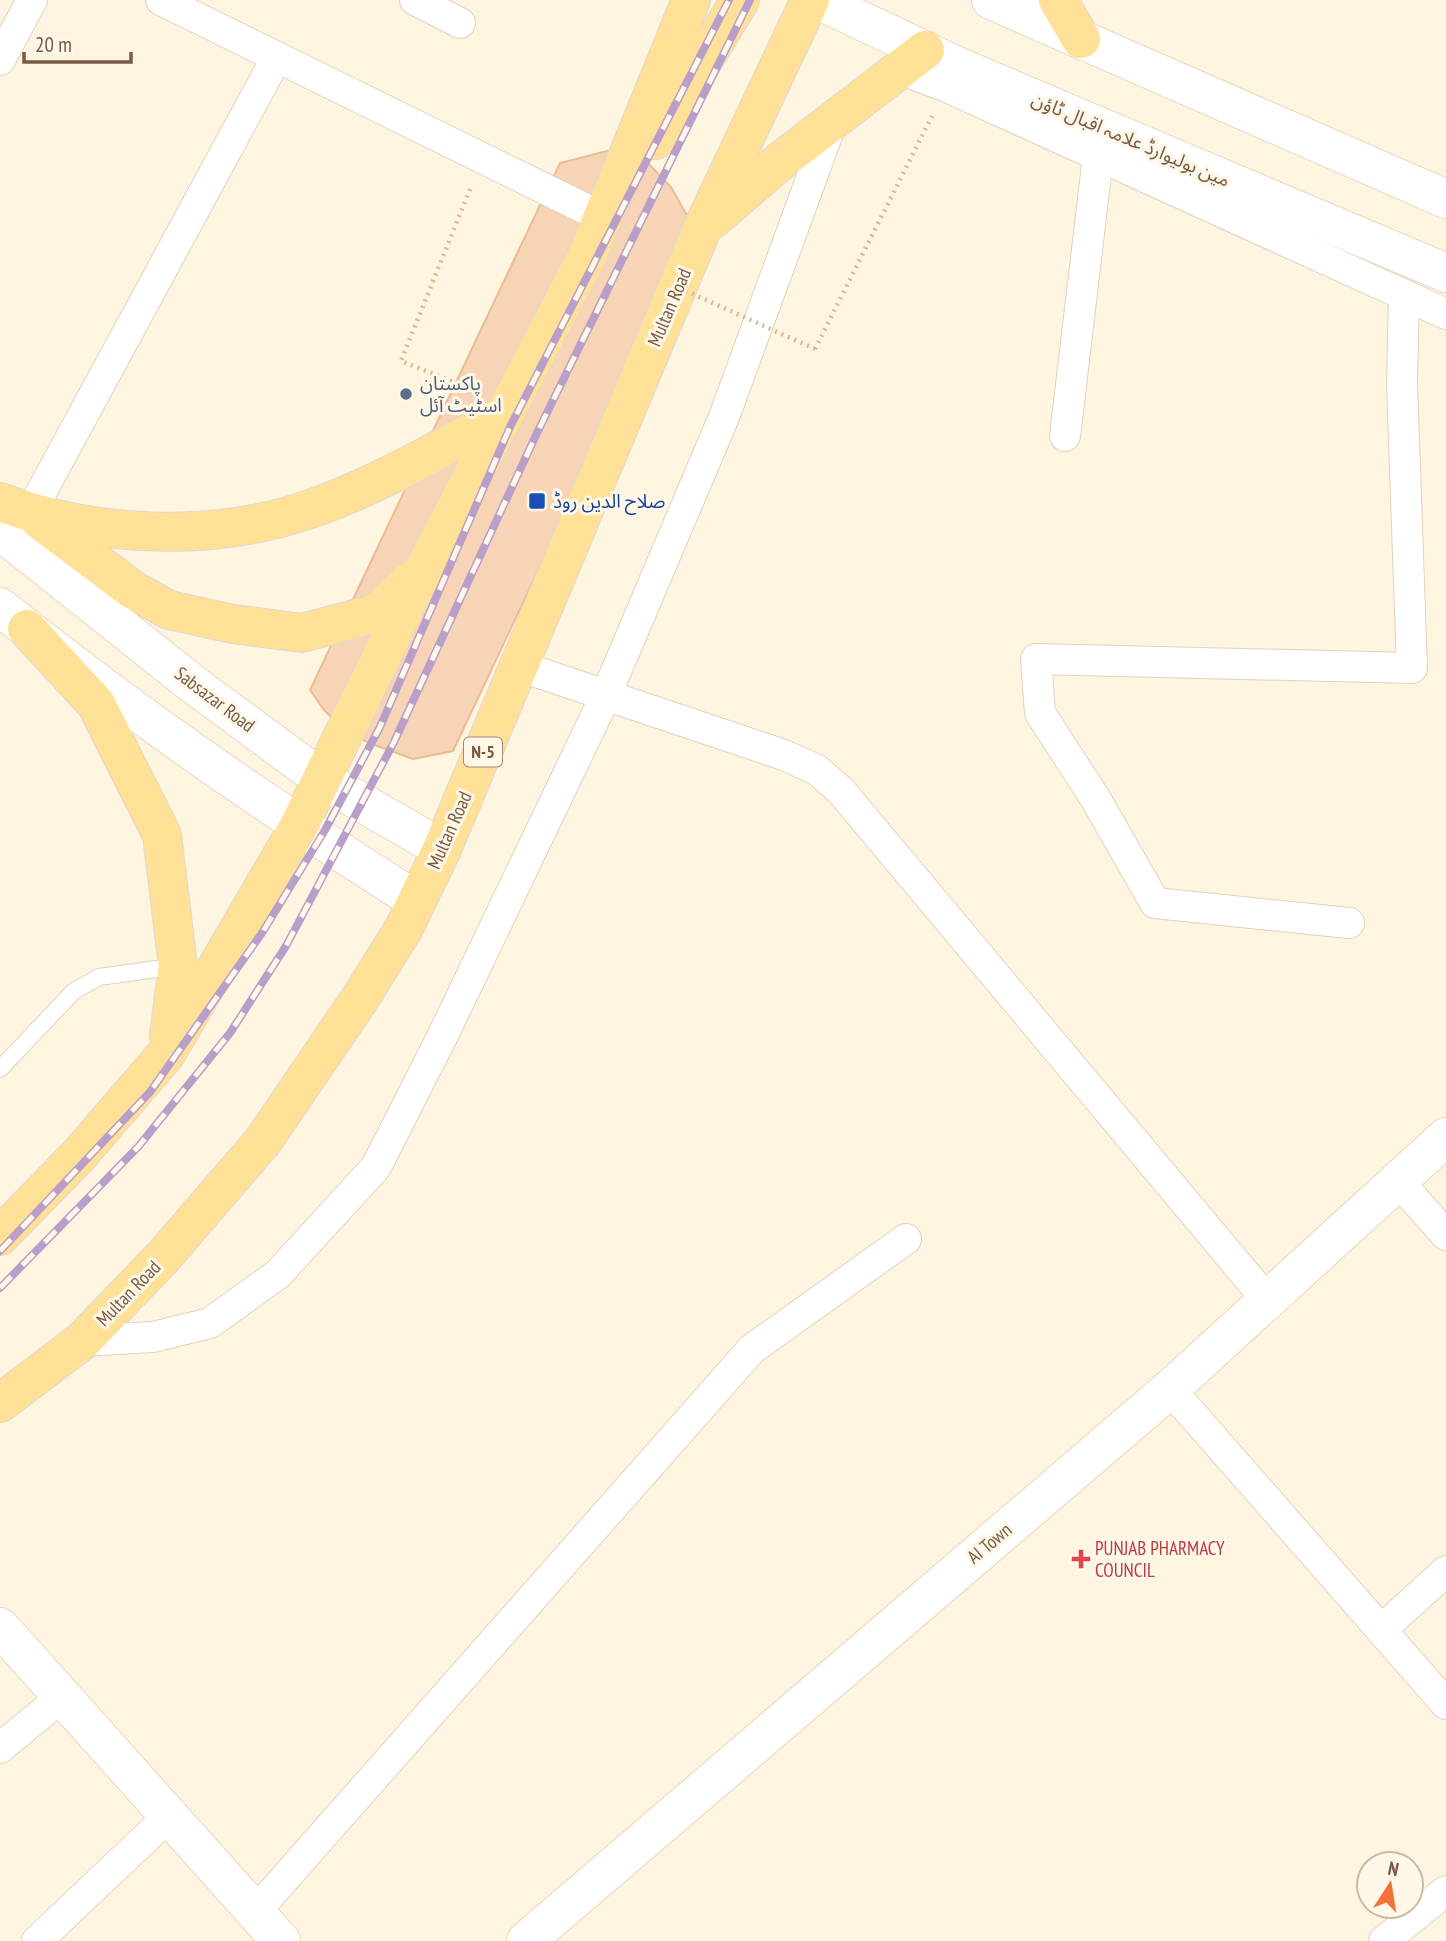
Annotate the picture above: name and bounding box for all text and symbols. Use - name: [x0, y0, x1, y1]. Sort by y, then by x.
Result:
- scale bar: [24, 21, 131, 65]
- text: 20 m: [35, 31, 72, 58]
- street label: مین بولیوارڈ علامہ اقبال ٹاؤن: [1028, 86, 1234, 192]
- street label: Multan Road: [642, 264, 696, 350]
- place label: پاکستان اسٹیٹ آئل: [420, 371, 502, 417]
- marker: پاکستان اسٹیٹ آئل: [398, 386, 414, 402]
- place label: صلاح الدین روڈ: [553, 489, 665, 515]
- marker: صلاح الدین روڈ: [527, 491, 547, 511]
- street label: Sabsazar Road: [170, 661, 260, 737]
- road number: N-5: [464, 738, 502, 766]
- street label: Multan Road: [421, 787, 477, 873]
- street label: Multan Road: [91, 1255, 165, 1331]
- street label: AI Town: [962, 1517, 1016, 1569]
- place label: PUNJAB PHARMACY COUNCIL: [1095, 1536, 1225, 1582]
- marker: PUNJAB PHARMACY COUNCIL: [1073, 1551, 1089, 1567]
- north arrow: [1355, 1850, 1425, 1920]
- text: N: [1386, 1856, 1401, 1881]

